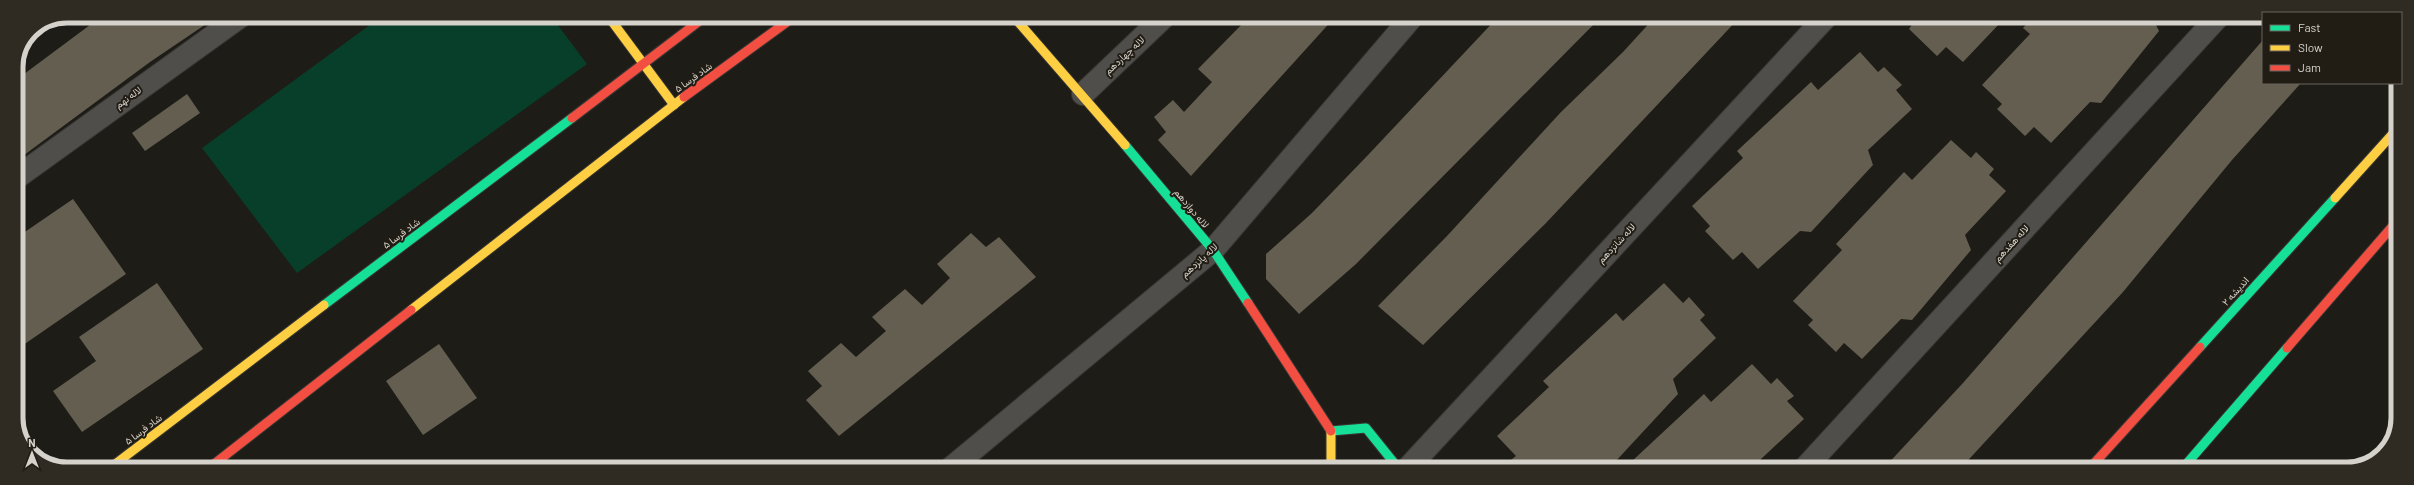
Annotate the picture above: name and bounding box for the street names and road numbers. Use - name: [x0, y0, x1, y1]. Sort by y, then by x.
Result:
- street label: لاله چهاردهم: [1101, 33, 1148, 78]
- street label: شاد فرسا ۵: [672, 59, 715, 95]
- street label: لاله نهم: [112, 83, 144, 111]
- street label: لاله دوازدهم: [1171, 186, 1212, 231]
- street label: شاد فرسا ۵: [380, 215, 423, 252]
- street label: لاله شانزدهم: [1594, 221, 1638, 266]
- street label: لاله هفدهم: [1991, 222, 2032, 265]
- street label: لاله پانزدهم: [1178, 240, 1221, 281]
- street label: اندیشه ۲: [2219, 274, 2252, 308]
- street label: شاد فرسا ۵: [122, 411, 165, 448]

